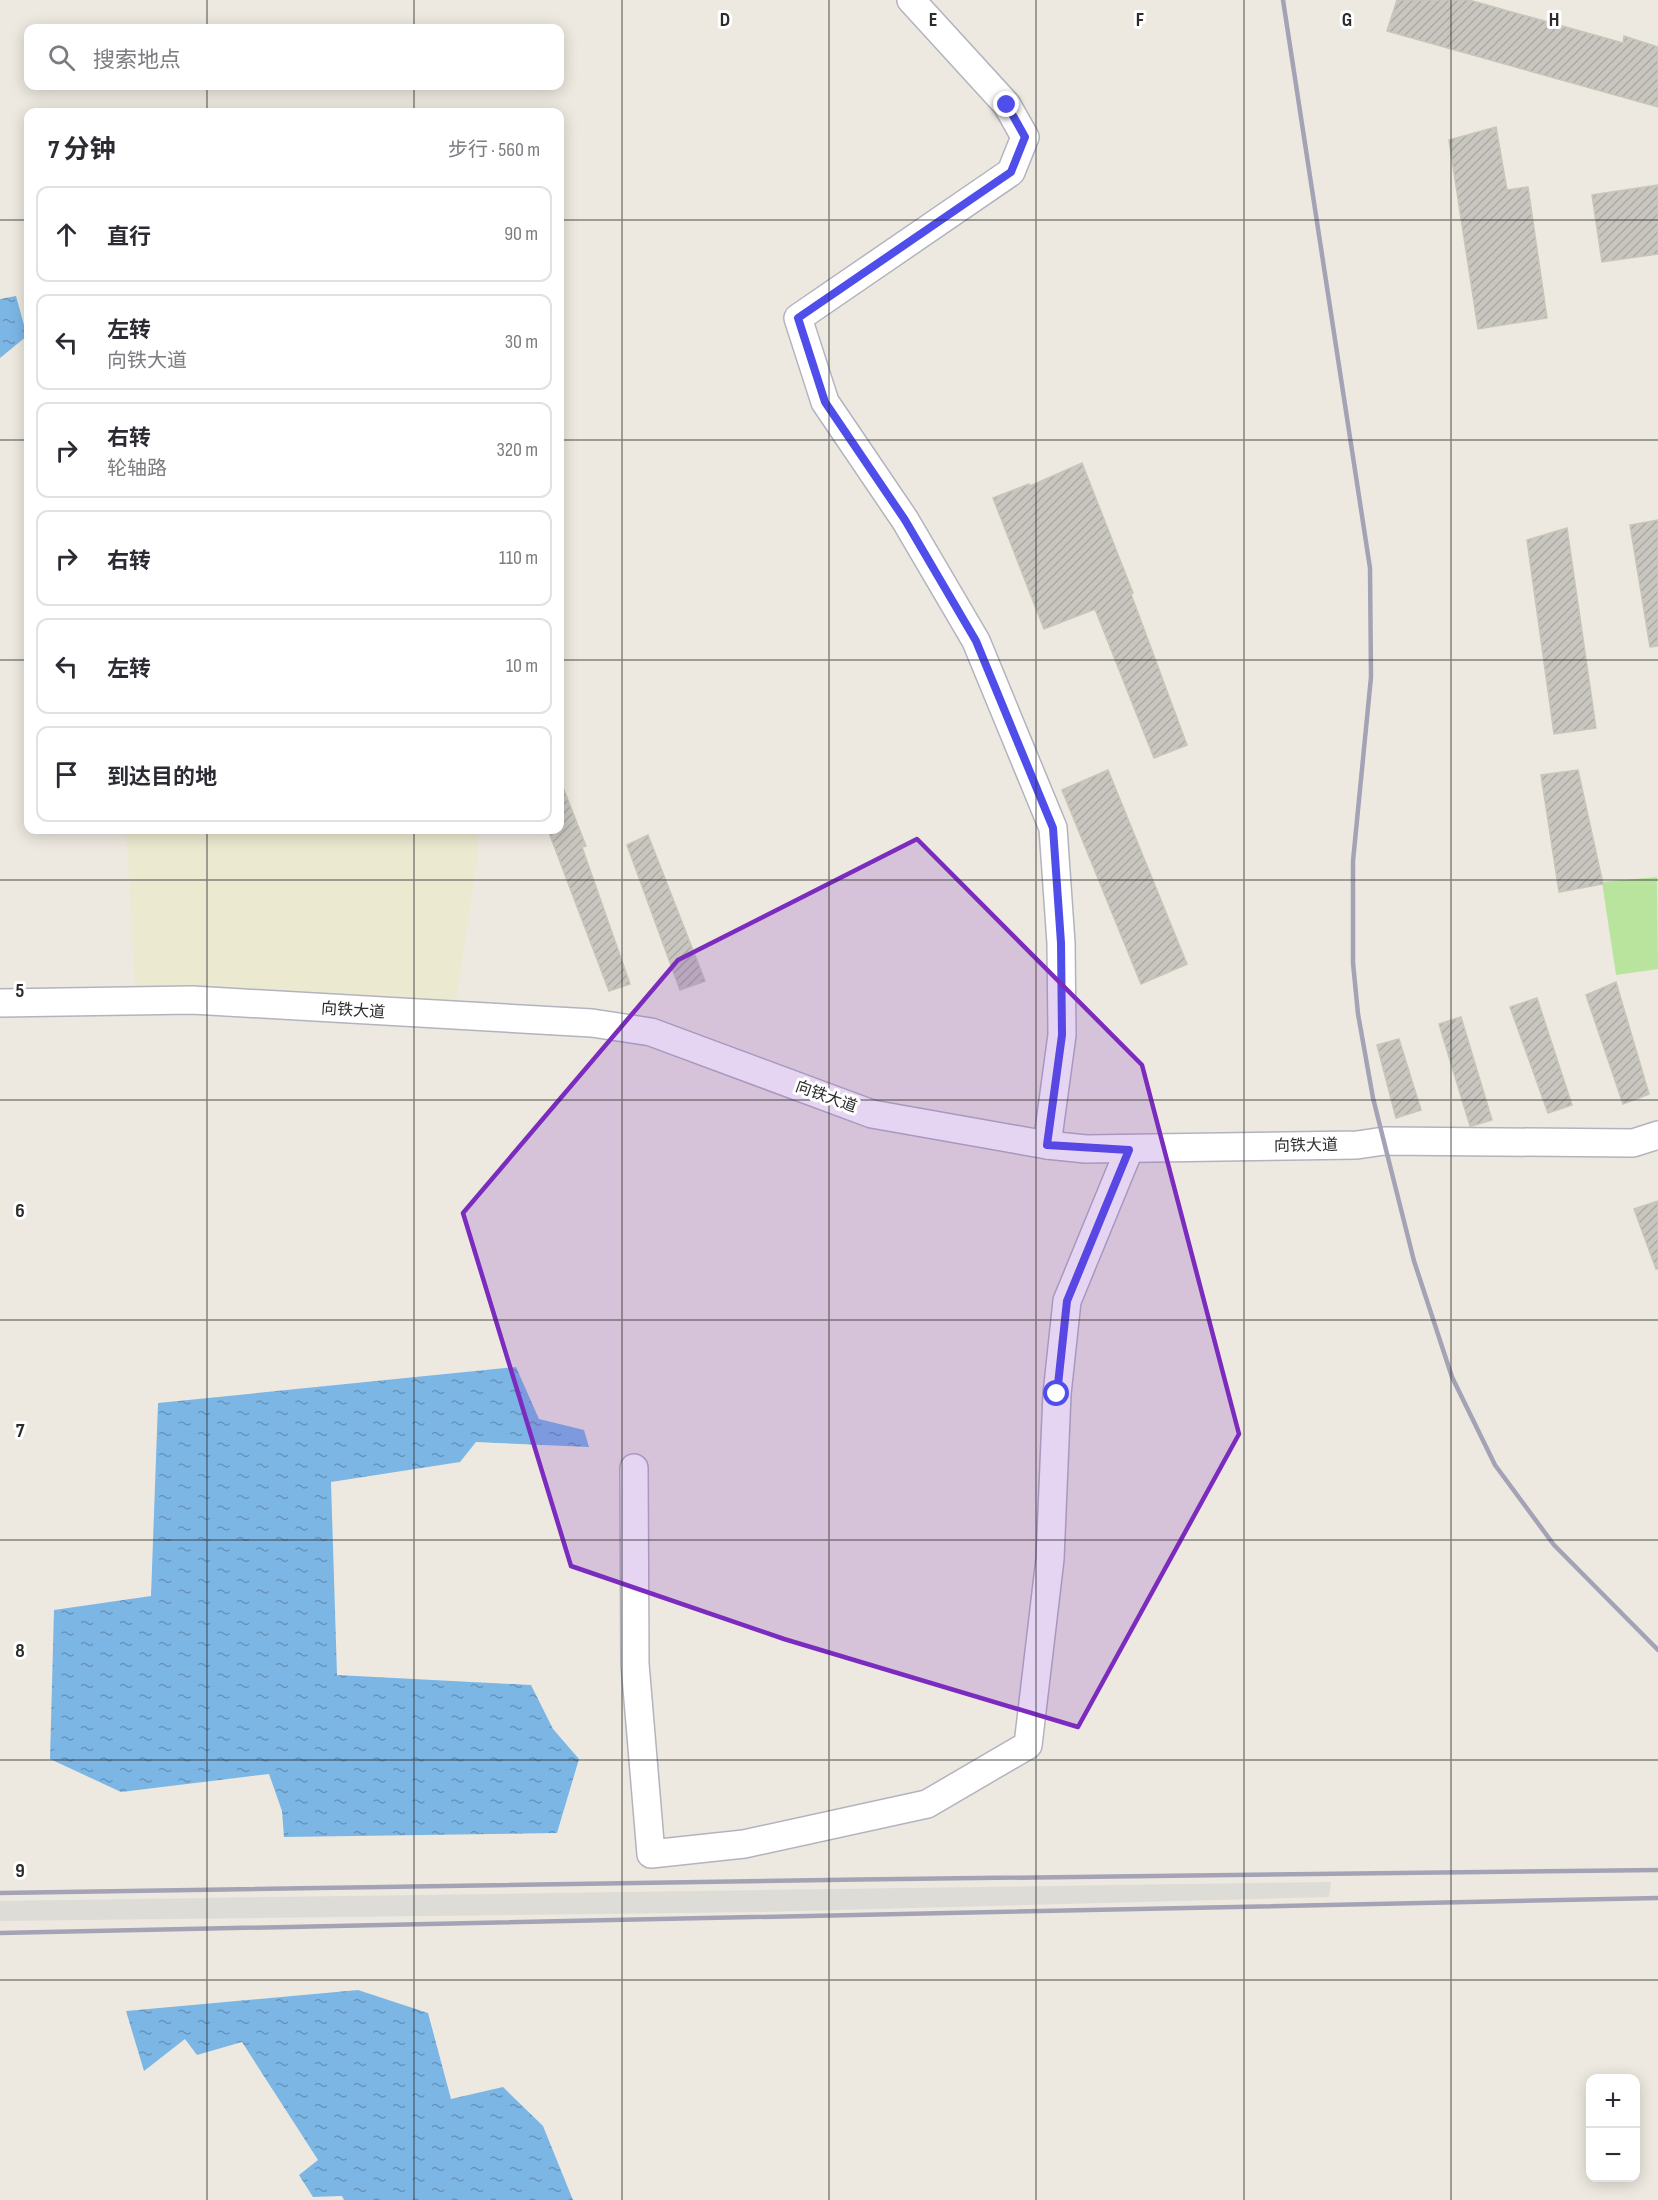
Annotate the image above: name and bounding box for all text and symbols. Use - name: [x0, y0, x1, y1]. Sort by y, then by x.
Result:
- text: D: [720, 8, 730, 32]
- text: E: [929, 8, 937, 32]
- text: F: [1136, 8, 1144, 32]
- text: G: [1342, 8, 1352, 32]
- text: H: [1549, 8, 1559, 32]
- search box: [24, 24, 564, 90]
- icon: search: [45, 41, 78, 74]
- text: 搜索地点: [93, 47, 181, 74]
- route end: [993, 91, 1019, 117]
- text: 7 分钟: [48, 135, 115, 166]
- text: 步行 · 560 m: [448, 138, 540, 162]
- icon: ahead: [50, 218, 83, 251]
- text: 90 m: [504, 222, 538, 246]
- text: 直行: [107, 224, 151, 251]
- text: 左转: [107, 317, 151, 344]
- icon: left: [50, 326, 83, 359]
- text: 30 m: [505, 330, 538, 354]
- text: 向铁大道: [107, 349, 187, 373]
- text: 右转: [107, 425, 151, 452]
- icon: right: [50, 434, 83, 467]
- text: 320 m: [496, 438, 538, 462]
- text: 轮轴路: [107, 457, 167, 481]
- icon: right: [50, 542, 83, 575]
- text: 110 m: [499, 546, 538, 570]
- text: 右转: [107, 548, 151, 575]
- icon: left: [50, 650, 83, 683]
- text: 10 m: [506, 654, 538, 678]
- text: 左转: [107, 656, 151, 683]
- icon: arrive: [50, 758, 83, 791]
- text: 到达目的地: [107, 764, 217, 791]
- text: 5: [16, 979, 25, 1003]
- street label: 向铁大道: [320, 999, 386, 1023]
- street label: 向铁大道: [793, 1077, 859, 1117]
- street label: 向铁大道: [1274, 1136, 1338, 1156]
- text: 6: [15, 1199, 25, 1223]
- route start: [1043, 1380, 1069, 1406]
- text: 7: [16, 1419, 25, 1443]
- text: 8: [15, 1639, 25, 1663]
- text: 9: [15, 1859, 25, 1883]
- map controls: [1586, 2074, 1640, 2182]
- button: +: [1586, 2074, 1640, 2128]
- button: −: [1586, 2128, 1640, 2182]

